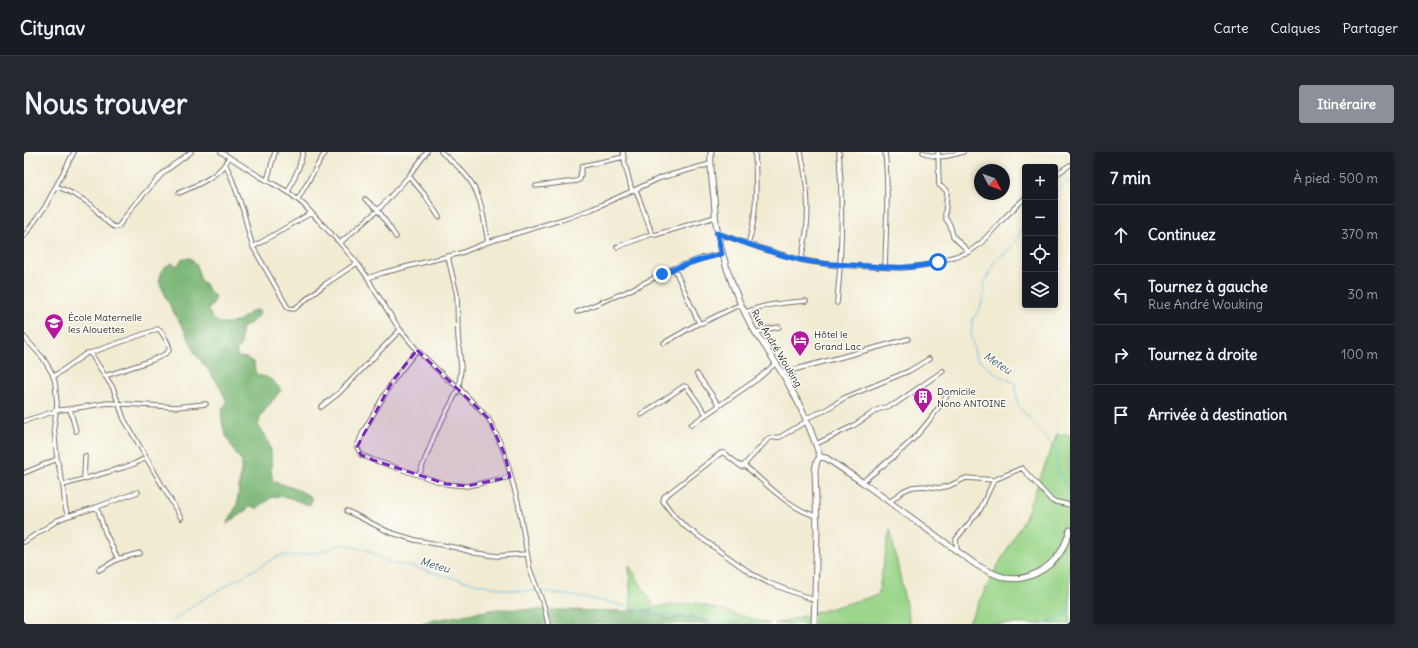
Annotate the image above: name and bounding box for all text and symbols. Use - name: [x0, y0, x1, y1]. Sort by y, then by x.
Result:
- text: Citynav: [20, 16, 85, 40]
- text: Carte: [1214, 19, 1248, 37]
- text: Calques: [1270, 19, 1320, 37]
- text: Partager: [1342, 19, 1398, 37]
- button: Itinéraire: [1299, 85, 1394, 123]
- text: Nous trouver: [24, 86, 187, 122]
- north arrow: [974, 164, 1010, 200]
- map controls: [1022, 164, 1058, 308]
- button: +: [1022, 164, 1058, 200]
- text: 7 min: [1110, 167, 1151, 189]
- text: À pied · 500 m: [1293, 170, 1378, 187]
- button: −: [1022, 200, 1058, 236]
- icon: ahead: [1110, 224, 1132, 246]
- text: Continuez: [1148, 225, 1216, 244]
- text: 370 m: [1341, 226, 1378, 243]
- button: locate: [1022, 236, 1058, 272]
- route start: [929, 253, 947, 271]
- route end: [653, 265, 671, 283]
- button: layers: [1022, 272, 1058, 308]
- text: Tournez à gauche: [1148, 277, 1268, 296]
- icon: left: [1110, 284, 1132, 306]
- text: 30 m: [1348, 286, 1378, 303]
- text: Rue André Wouking: [1148, 296, 1263, 313]
- street label: Rue André Wouking: [748, 307, 805, 390]
- place label: École Maternelle les Alouettes: [68, 311, 142, 336]
- school or university icon: École Maternelle les Alouettes: [43, 312, 65, 340]
- place label: Hôtel le Grand Lac: [814, 328, 861, 353]
- hotel icon: Hôtel le Grand Lac: [789, 329, 811, 357]
- icon: right: [1110, 344, 1132, 366]
- text: Tournez à droite: [1148, 345, 1257, 364]
- text: 100 m: [1341, 346, 1378, 363]
- water label: Meteu: [981, 349, 1015, 378]
- place label: Domicile Nono ANTOINE: [937, 385, 1006, 410]
- building icon: Domicile Nono ANTOINE: [912, 386, 934, 414]
- icon: arrive: [1110, 404, 1132, 426]
- text: Arrivée à destination: [1148, 405, 1287, 424]
- water label: Meteu: [418, 554, 452, 576]

